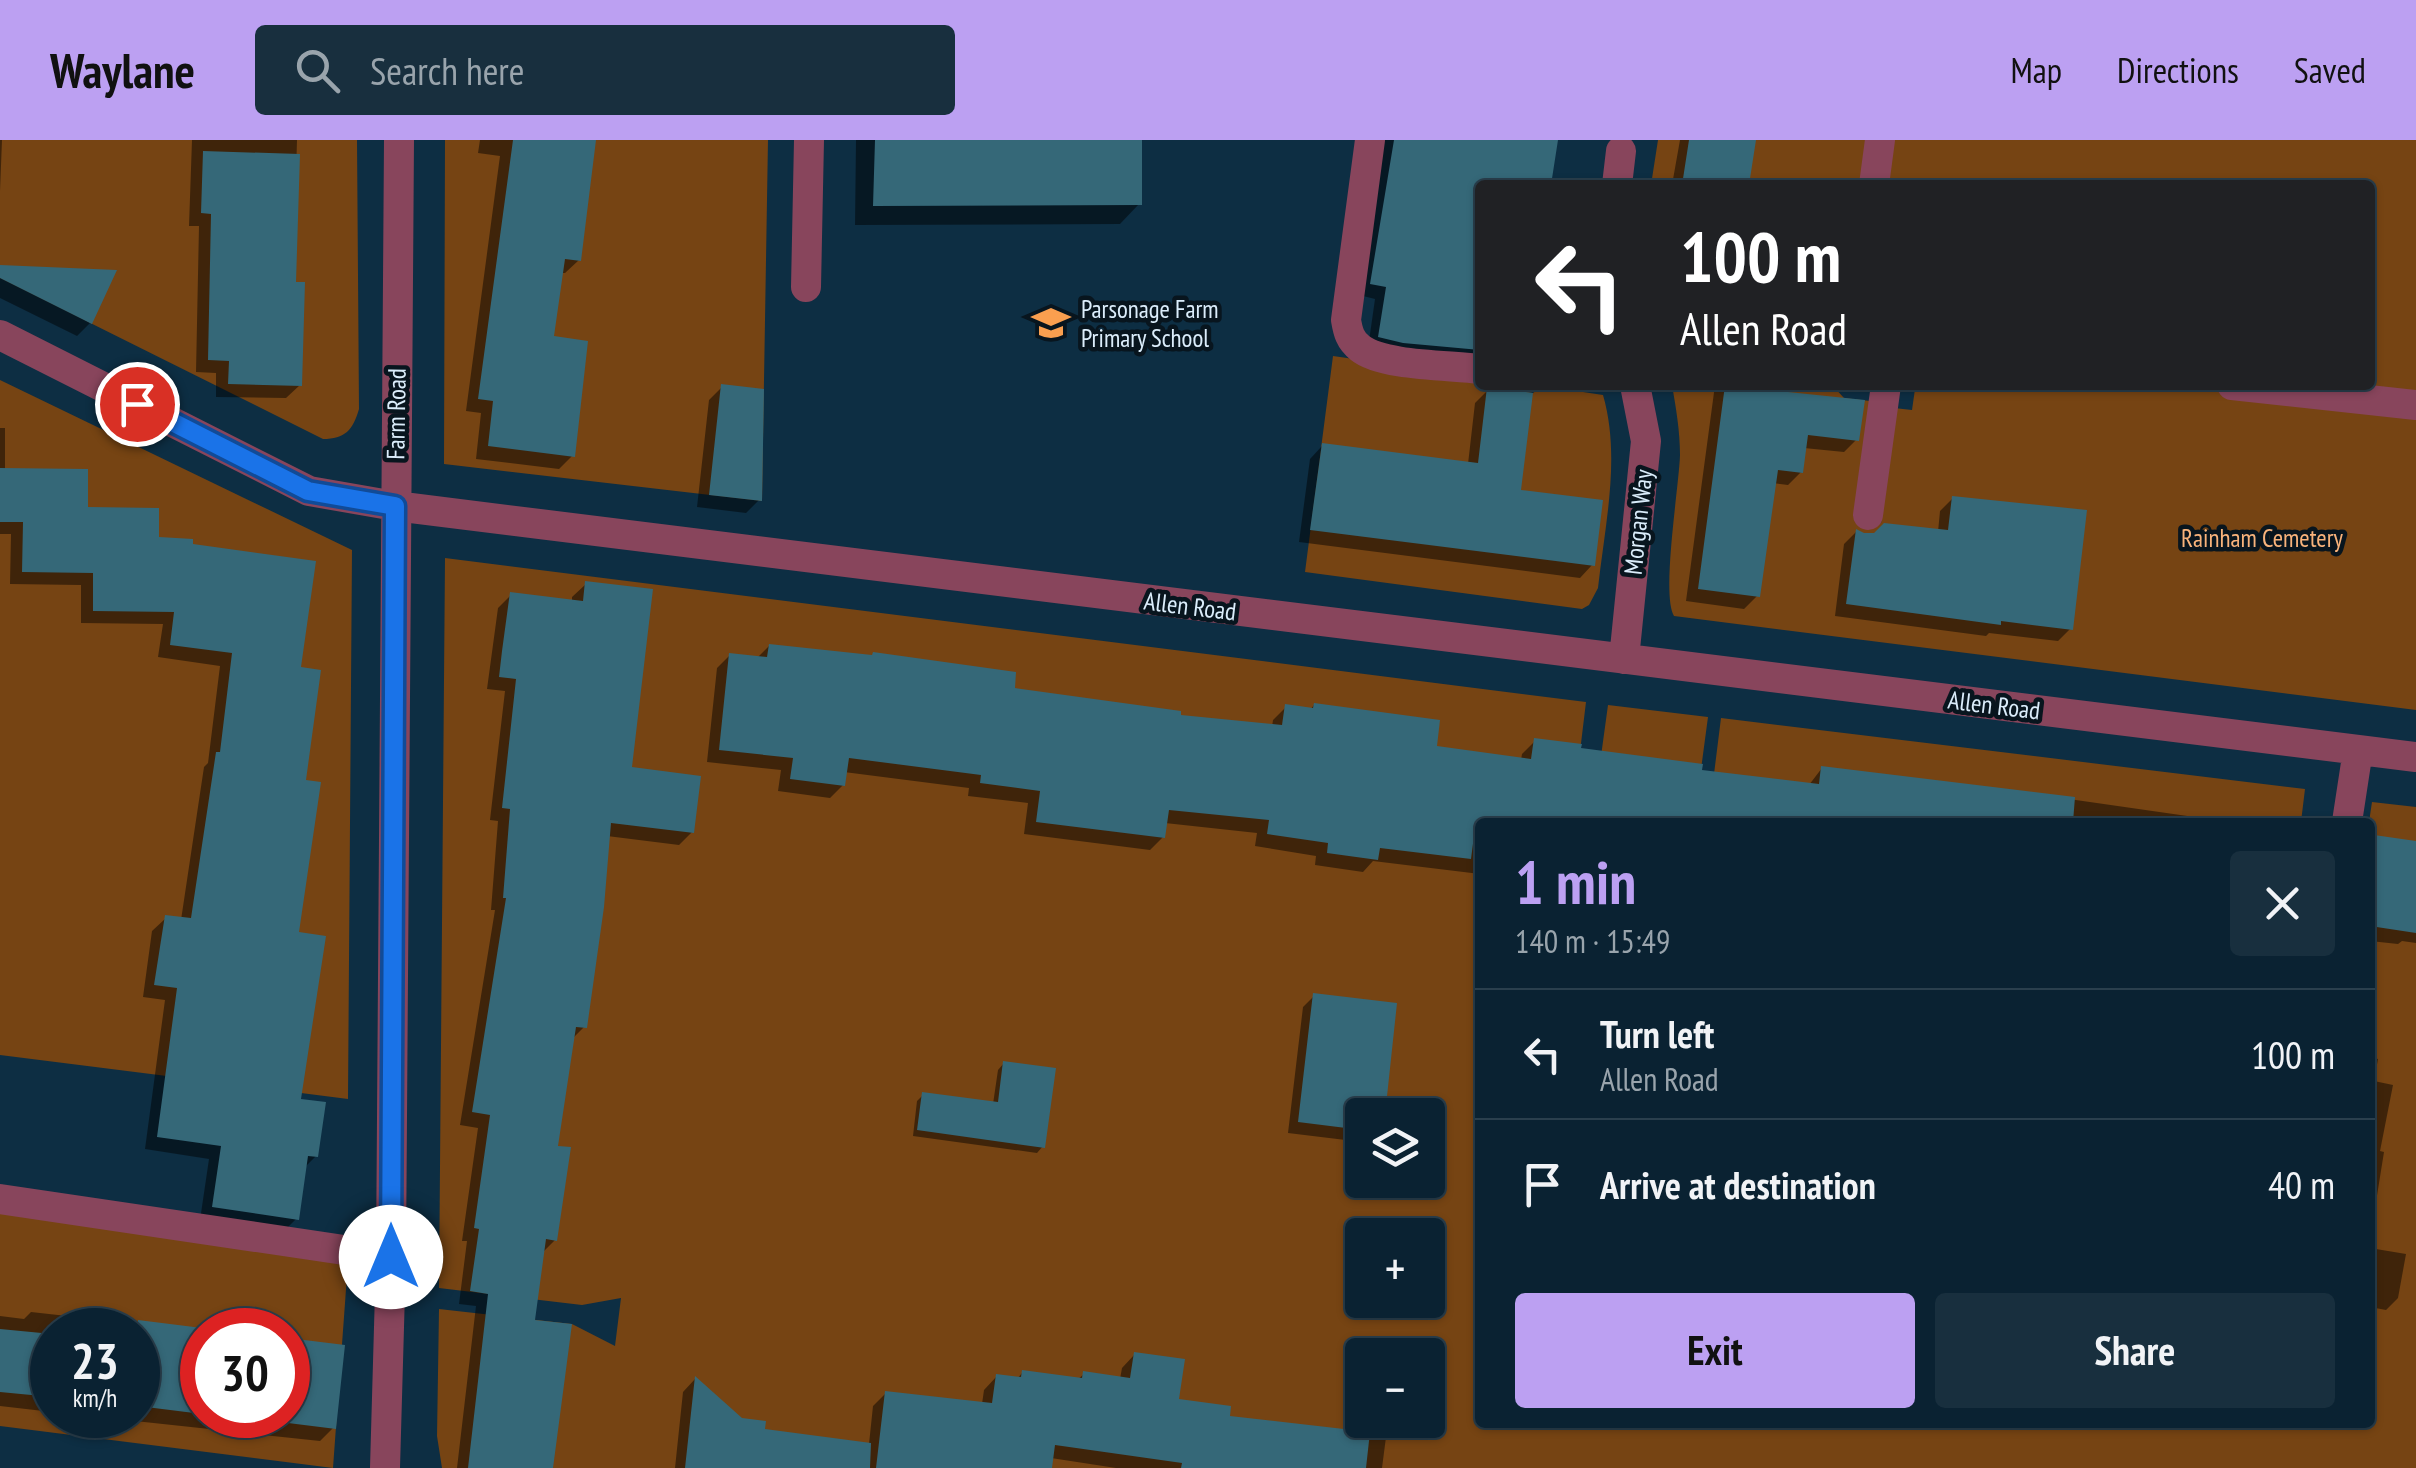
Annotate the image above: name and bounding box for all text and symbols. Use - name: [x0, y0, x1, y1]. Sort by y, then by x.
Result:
- search box: [255, 25, 955, 115]
- text: Waylane: [50, 39, 195, 101]
- icon: search: [290, 43, 345, 98]
- text: Search here: [370, 46, 524, 95]
- text: Map: [2011, 47, 2062, 93]
- text: Directions: [2117, 47, 2239, 93]
- text: Saved: [2294, 47, 2366, 93]
- text: 100 m: [1680, 211, 1841, 301]
- icon: left: [1515, 220, 1645, 350]
- place label: Parsonage Farm Primary School: [1081, 293, 1219, 354]
- text: Allen Road: [1680, 299, 1847, 357]
- school or university icon: Parsonage Farm Primary School: [1030, 302, 1072, 344]
- pin: [95, 362, 180, 447]
- street label: Farm Road: [379, 368, 413, 460]
- icon: arrive: [110, 377, 165, 432]
- street label: Morgan Way: [1617, 467, 1659, 576]
- park label: Rainham Cemetery: [2181, 522, 2344, 554]
- street label: Allen Road: [1142, 584, 1238, 628]
- street label: Allen Road: [1946, 683, 2042, 727]
- text: 1 min: [1515, 843, 1636, 921]
- button: close: [2230, 851, 2335, 956]
- text: 140 m · 15:49: [1515, 920, 1670, 962]
- text: Turn left: [1600, 1009, 1714, 1058]
- icon: left: [1515, 1027, 1570, 1082]
- text: 100 m: [2251, 1030, 2335, 1079]
- text: Allen Road: [1600, 1058, 1719, 1100]
- map controls: [1345, 1098, 1445, 1438]
- button: layers: [1345, 1098, 1445, 1198]
- icon: arrive: [1515, 1157, 1570, 1212]
- text: Arrive at destination: [1600, 1160, 1876, 1209]
- text: 40 m: [2268, 1160, 2335, 1209]
- position arrow: [339, 1205, 443, 1309]
- button: +: [1345, 1218, 1445, 1318]
- button: Exit: [1515, 1293, 1915, 1408]
- button: Share: [1935, 1293, 2335, 1408]
- speed limit sign: 30: [180, 1308, 310, 1438]
- text: 23: [71, 1328, 119, 1393]
- button: −: [1345, 1338, 1445, 1438]
- text: km/h: [73, 1382, 117, 1414]

